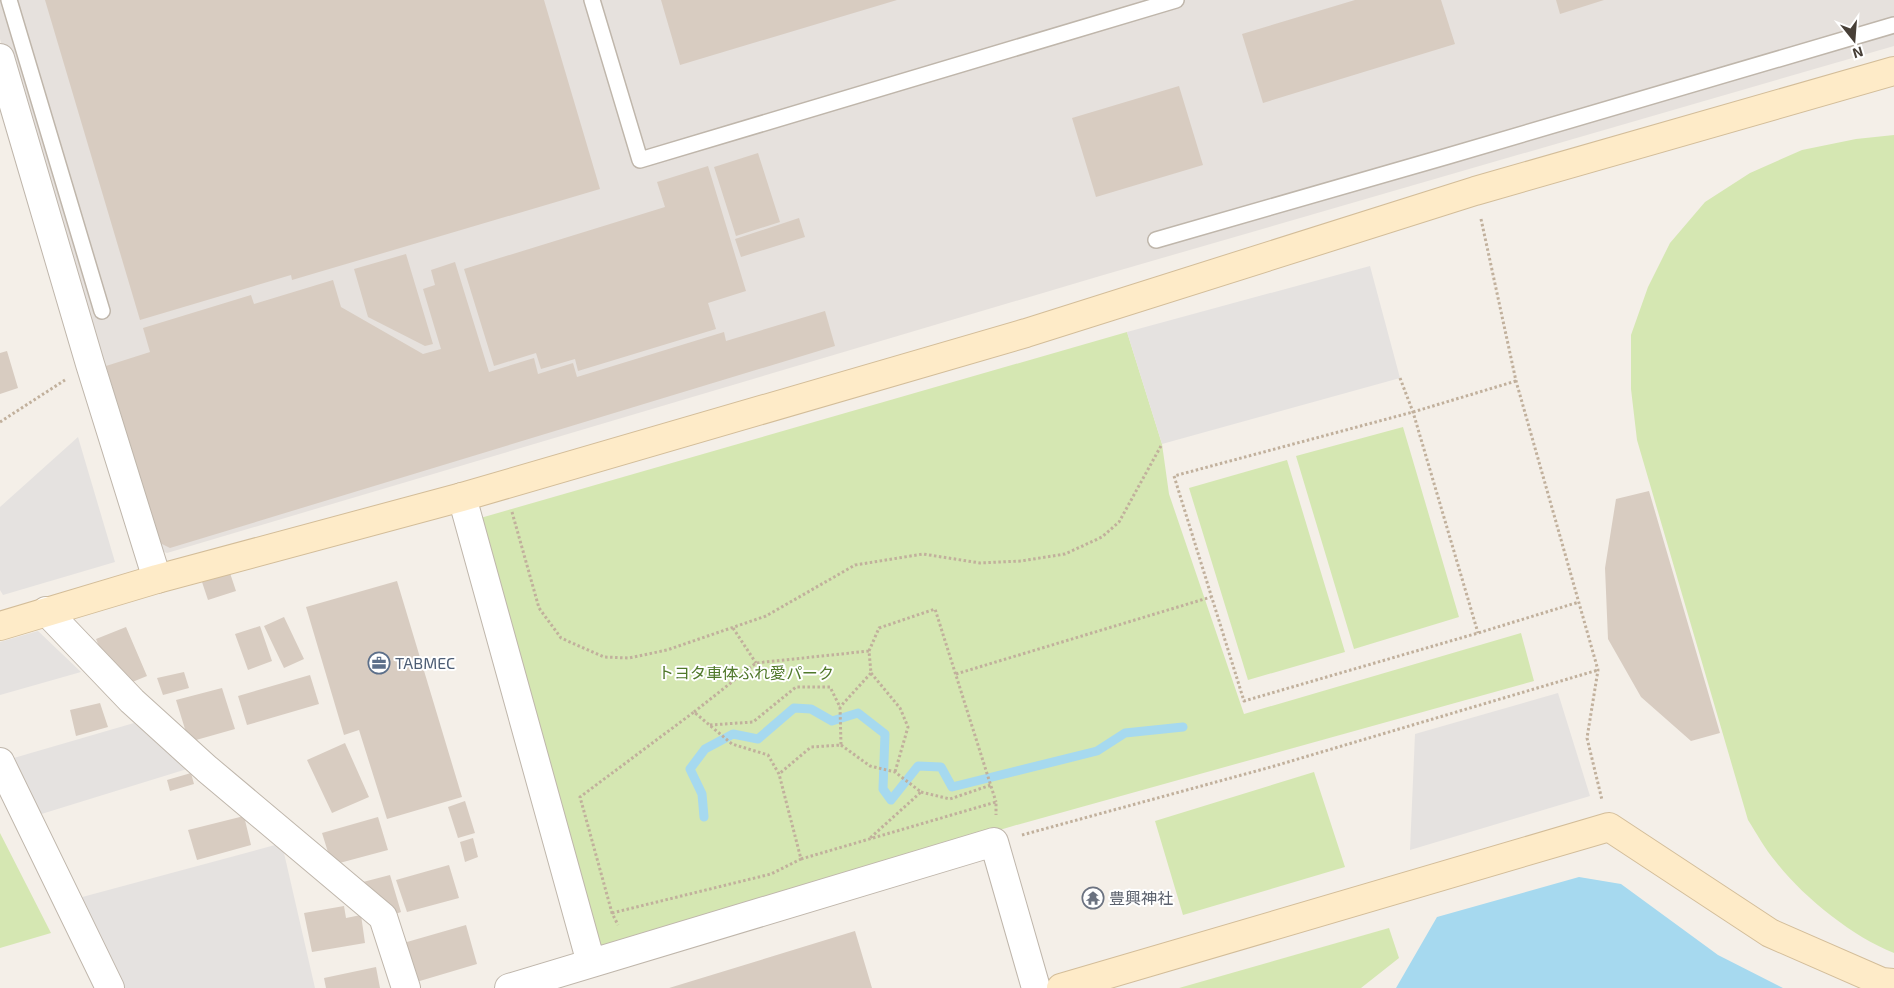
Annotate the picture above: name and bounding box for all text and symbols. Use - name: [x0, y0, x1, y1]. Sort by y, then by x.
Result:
- north arrow: [1829, 15, 1879, 65]
- text: N: [1851, 43, 1865, 63]
- office icon: TABMEC: [367, 651, 391, 675]
- place label: TABMEC: [395, 653, 455, 672]
- park label: トヨタ車体ふれ愛パーク: [658, 663, 834, 682]
- temple icon: 豊興神社: [1081, 886, 1105, 910]
- place label: 豊興神社: [1109, 888, 1173, 907]

